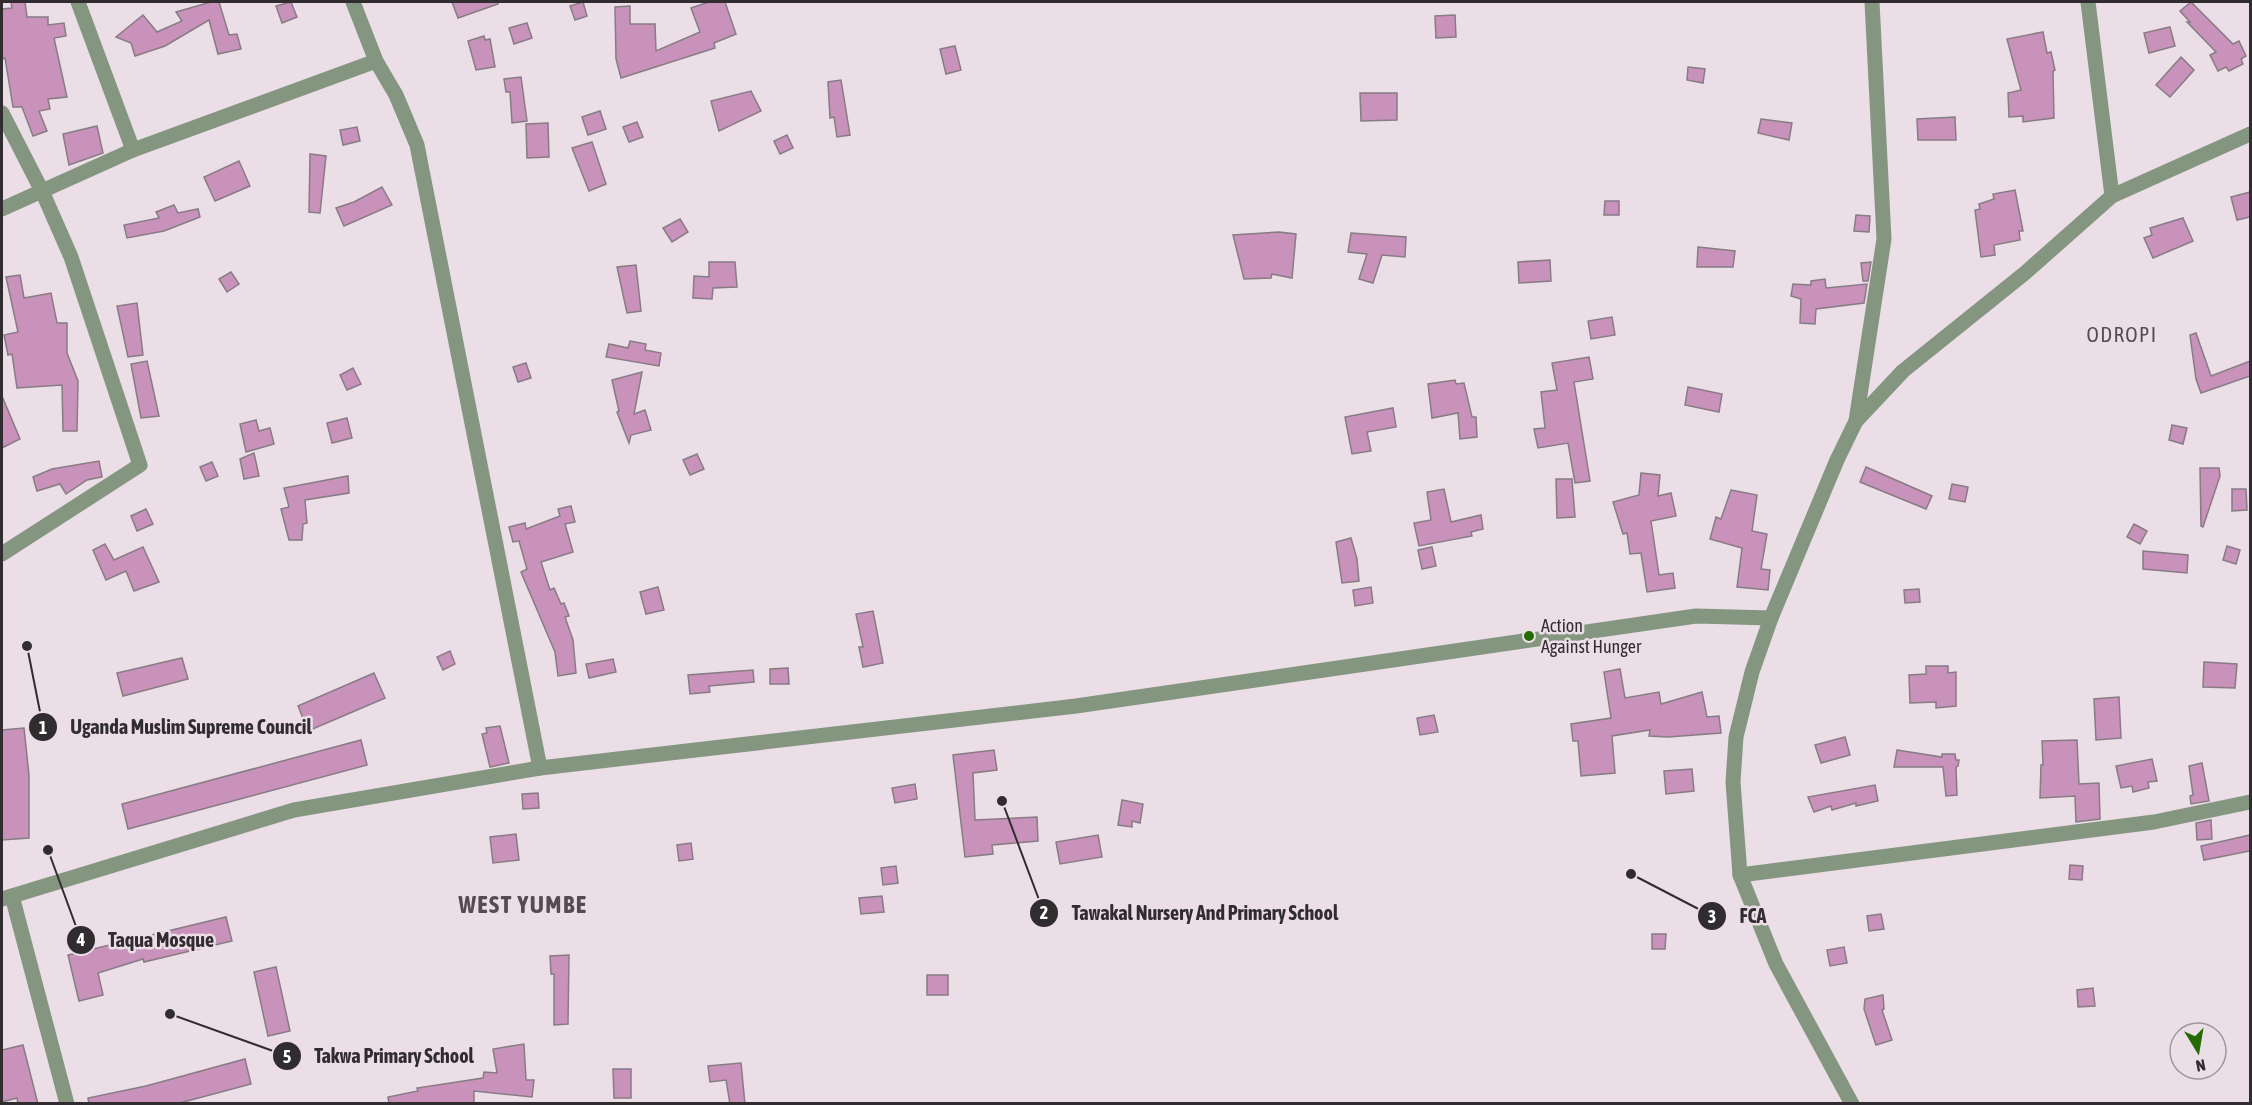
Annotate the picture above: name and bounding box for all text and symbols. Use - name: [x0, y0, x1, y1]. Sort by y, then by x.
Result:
- district label: ODROPI: [2086, 322, 2158, 346]
- place label: Action Against Hunger: [1541, 615, 1642, 657]
- marker: Action Against Hunger: [1522, 629, 1536, 643]
- callout: Uganda Muslim Supreme Council: [28, 708, 324, 746]
- text: Uganda Muslim Supreme Council: [70, 715, 312, 738]
- text: 1: [39, 717, 47, 738]
- district label: WEST YUMBE: [457, 891, 588, 918]
- callout: Tawakal Nursery And Primary School: [1029, 894, 1350, 932]
- callout: FCA: [1697, 897, 1778, 935]
- text: Tawakal Nursery And Primary School: [1072, 901, 1339, 924]
- text: 2: [1040, 902, 1048, 923]
- text: FCA: [1740, 904, 1767, 927]
- text: 3: [1708, 906, 1716, 927]
- callout: Taqua Mosque: [66, 921, 226, 959]
- text: Taqua Mosque: [108, 928, 214, 951]
- text: 4: [76, 929, 85, 950]
- north arrow: [2168, 1021, 2228, 1081]
- callout: Takwa Primary School: [272, 1037, 486, 1075]
- text: Takwa Primary School: [314, 1044, 475, 1067]
- text: 5: [283, 1046, 291, 1067]
- text: N: [2195, 1056, 2207, 1075]

